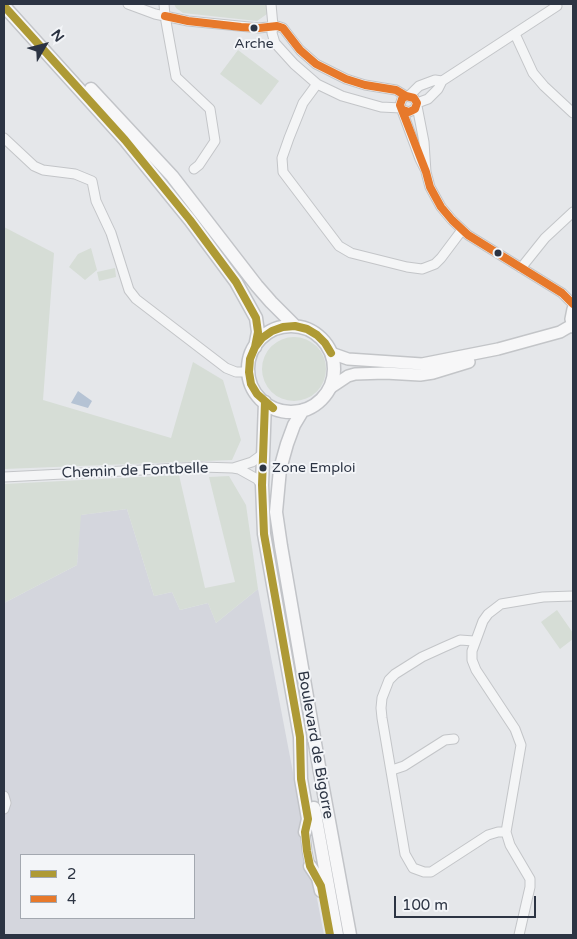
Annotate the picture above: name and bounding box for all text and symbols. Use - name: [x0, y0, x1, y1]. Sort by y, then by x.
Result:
- north arrow: [20, 20, 70, 70]
- marker: Arche: [249, 23, 259, 33]
- text: N: [47, 26, 68, 45]
- place label: Arche: [234, 36, 274, 52]
- unlabelled marker: [493, 248, 503, 258]
- street label: Chemin de Fontbelle: [61, 459, 209, 483]
- place label: Zone Emploi: [272, 460, 356, 476]
- marker: Zone Emploi: [258, 463, 268, 473]
- street label: Boulevard de Bigorre: [293, 670, 337, 820]
- legend: [20, 854, 195, 919]
- text: 2: [67, 865, 76, 883]
- scale bar: [397, 886, 540, 918]
- text: 4: [67, 890, 76, 908]
- text: 100 m: [402, 896, 448, 914]

